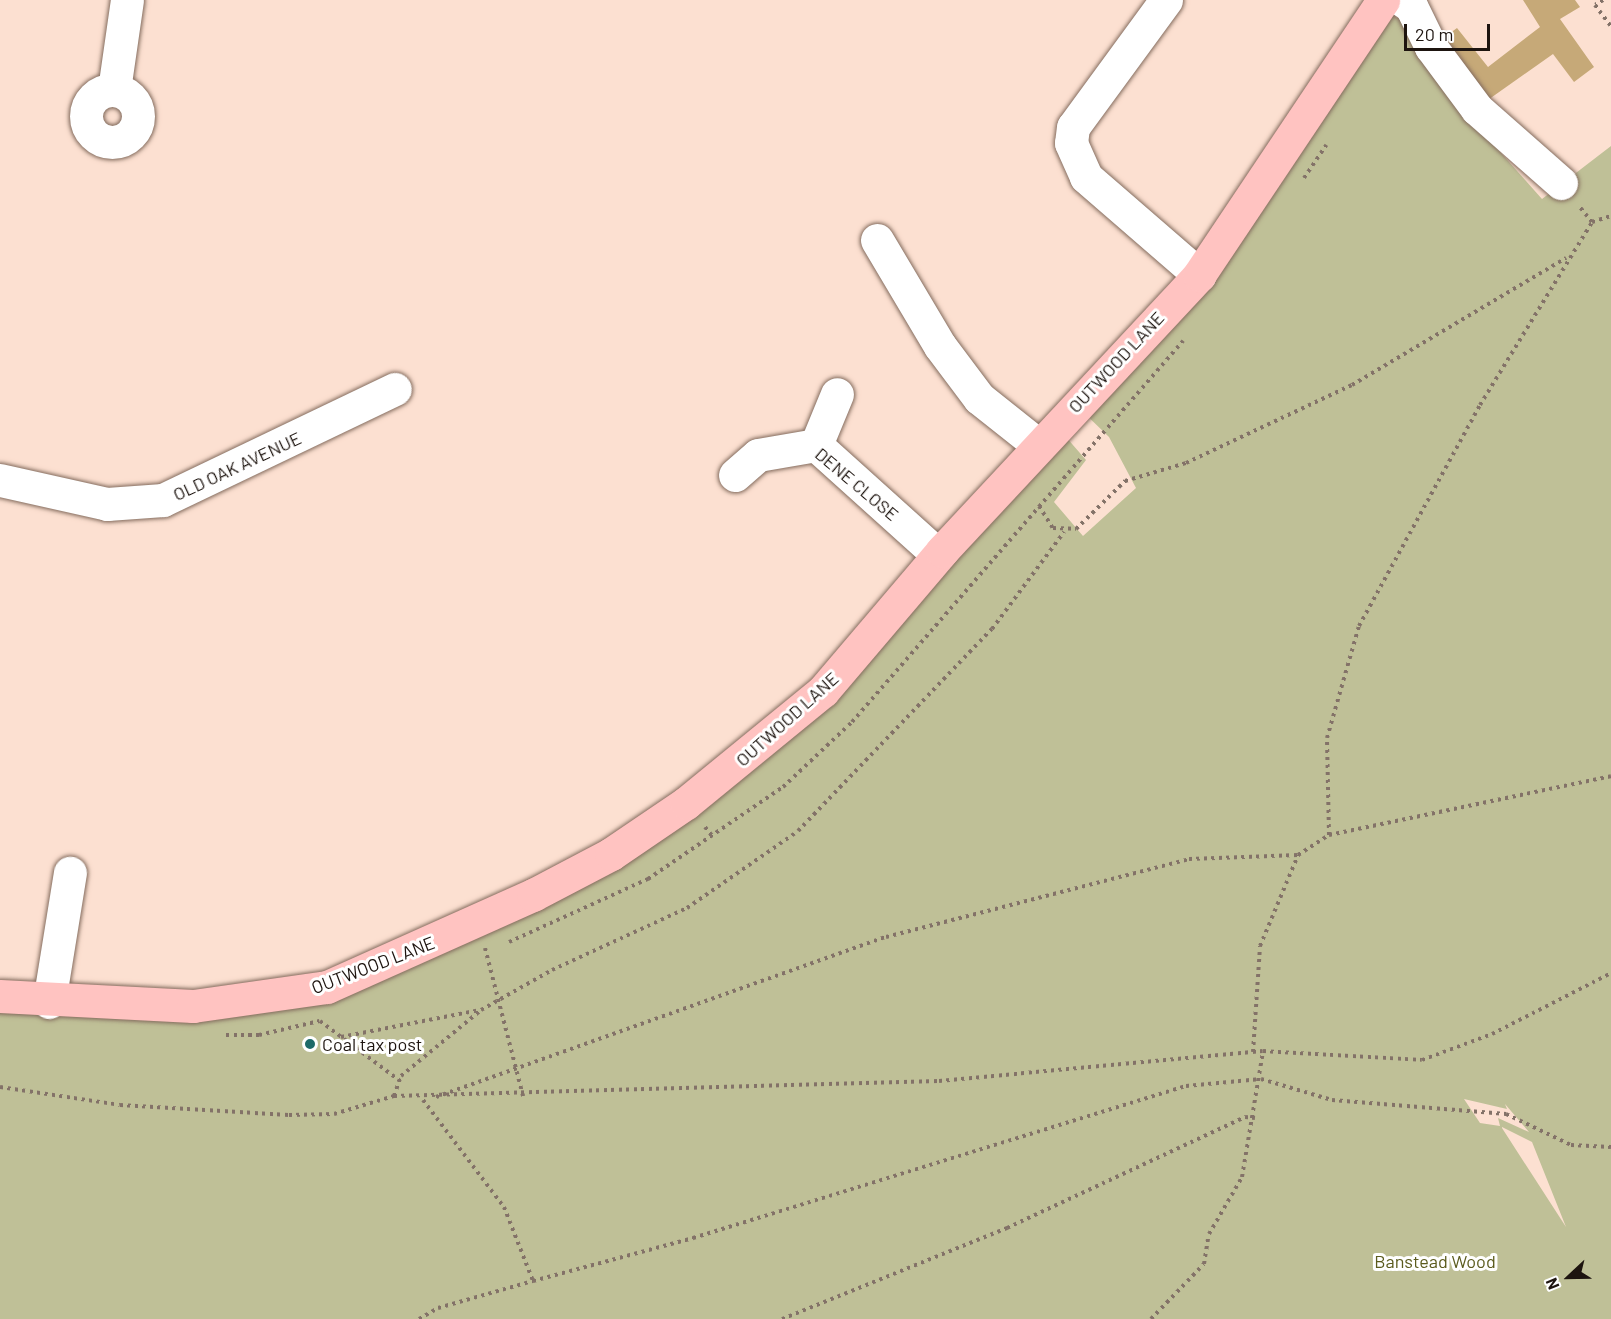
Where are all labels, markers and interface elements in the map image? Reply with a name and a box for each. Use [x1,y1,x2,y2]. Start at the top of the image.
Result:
scale bar [1407,12,1492,50]
text: 20 m [1415,23,1453,45]
street label: OUTWOOD LANE [1064,307,1168,417]
street label: OLD OAK AVENUE [170,427,304,505]
street label: DENE CLOSE [811,443,903,525]
street label: OUTWOOD LANE [731,667,843,771]
street label: OUTWOOD LANE [308,932,438,998]
place label: Coal tax post [322,1033,422,1055]
marker: Coal tax post [303,1037,317,1051]
north arrow [1539,1247,1599,1307]
park label: Banstead Wood [1374,1250,1496,1272]
text: N [1541,1275,1563,1292]

